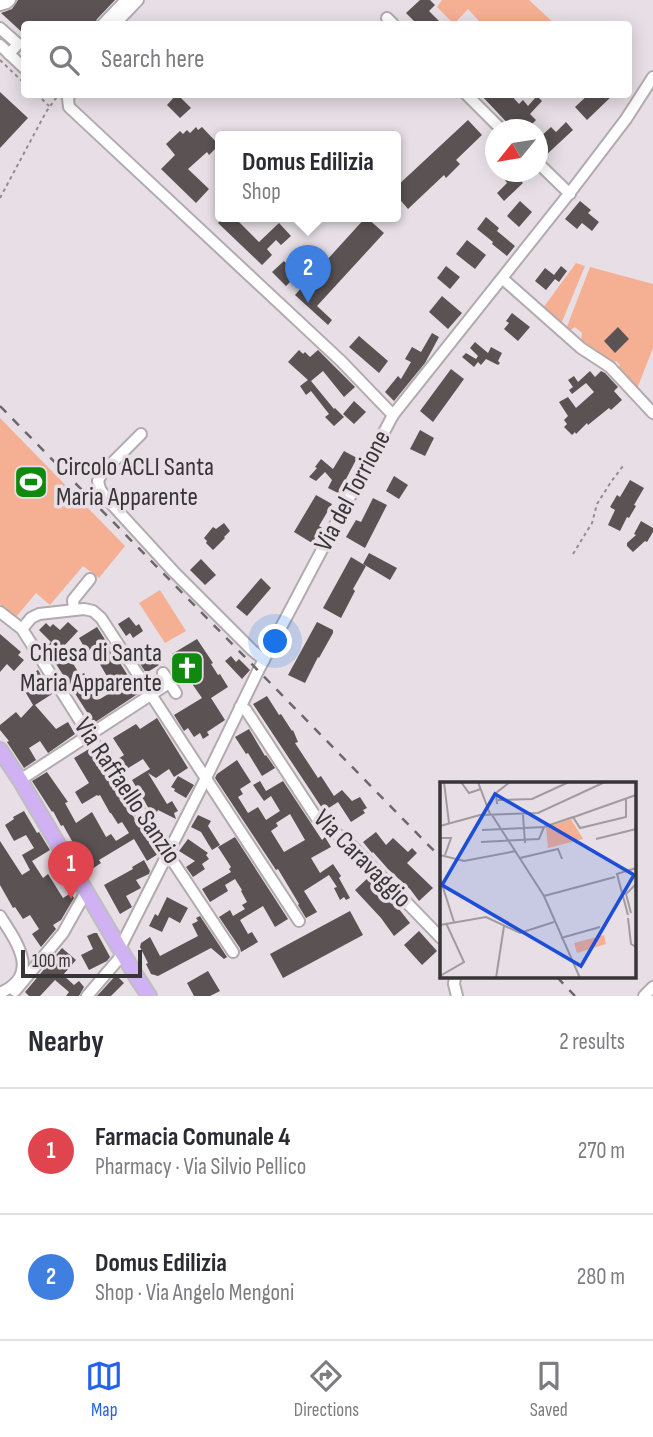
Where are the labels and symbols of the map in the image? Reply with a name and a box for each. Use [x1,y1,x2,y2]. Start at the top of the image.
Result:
north arrow [485,119,548,182]
pin: 2 [285,245,331,303]
street label: Via del Torrione [308,425,398,557]
place label: Circolo ACLI Santa Maria Apparente [56,452,214,513]
sports icon: Circolo ACLI Santa Maria Apparente [12,463,50,501]
your location [258,624,292,658]
place label: Chiesa di Santa Maria Apparente [20,638,162,699]
church icon: Chiesa di Santa Maria Apparente [168,649,206,687]
street label: Via Raffaello Sanzio [67,712,187,870]
inset map [440,782,636,978]
street label: Via Caravaggio [307,804,417,914]
pin: 1 [48,841,94,899]
scale bar [21,947,142,979]

